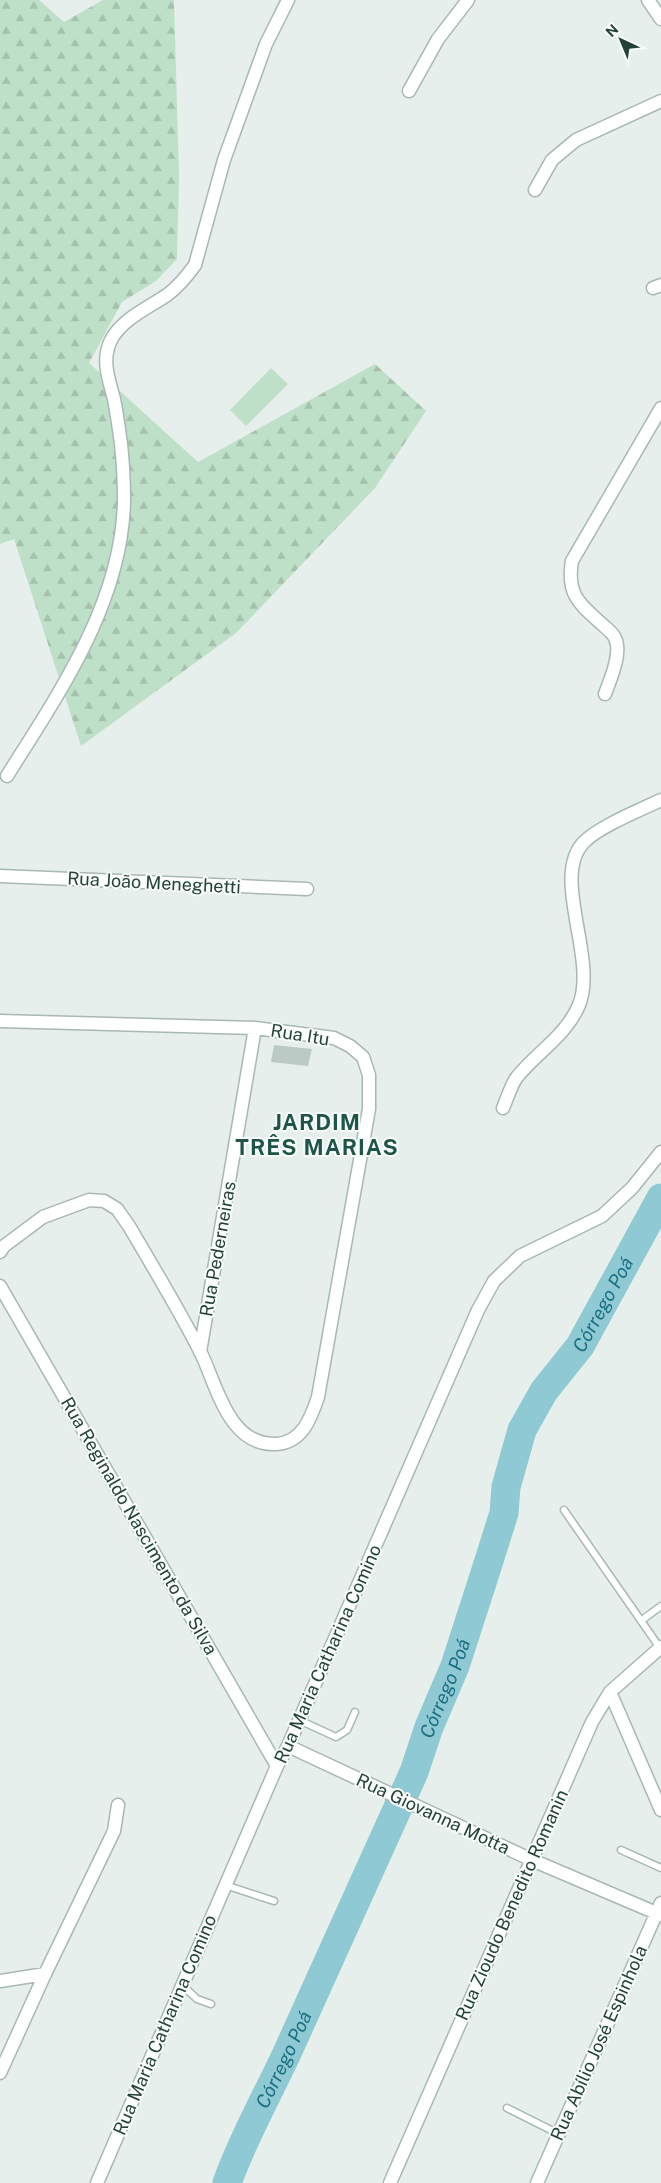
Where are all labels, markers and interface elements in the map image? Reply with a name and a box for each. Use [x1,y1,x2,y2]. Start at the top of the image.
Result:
north arrow [596,15,646,65]
text: N [602,21,621,40]
street label: Rua João Meneghetti [67,867,241,898]
street label: Rua Itu [269,1020,331,1050]
district label: JARDIM TRÊS MARIAS [235,1109,399,1160]
street label: Rua Pederneiras [195,1180,240,1318]
water label: Córrego Poá [568,1253,638,1356]
street label: Rua Reginaldo Nascimento da Silva [57,1393,222,1658]
street label: Rua Maria Catharina Comino [270,1541,385,1766]
water label: Córrego Poá [415,1636,474,1741]
street label: Rua Giovanna Motta [353,1769,513,1858]
street label: Rua Zioudo Benedito Romanin [451,1786,572,2023]
street label: Rua Maria Catharina Comino [109,1912,221,2138]
street label: Rua Abílio José Espinhola [546,1942,651,2144]
water label: Córrego Poá [251,2007,316,2112]

